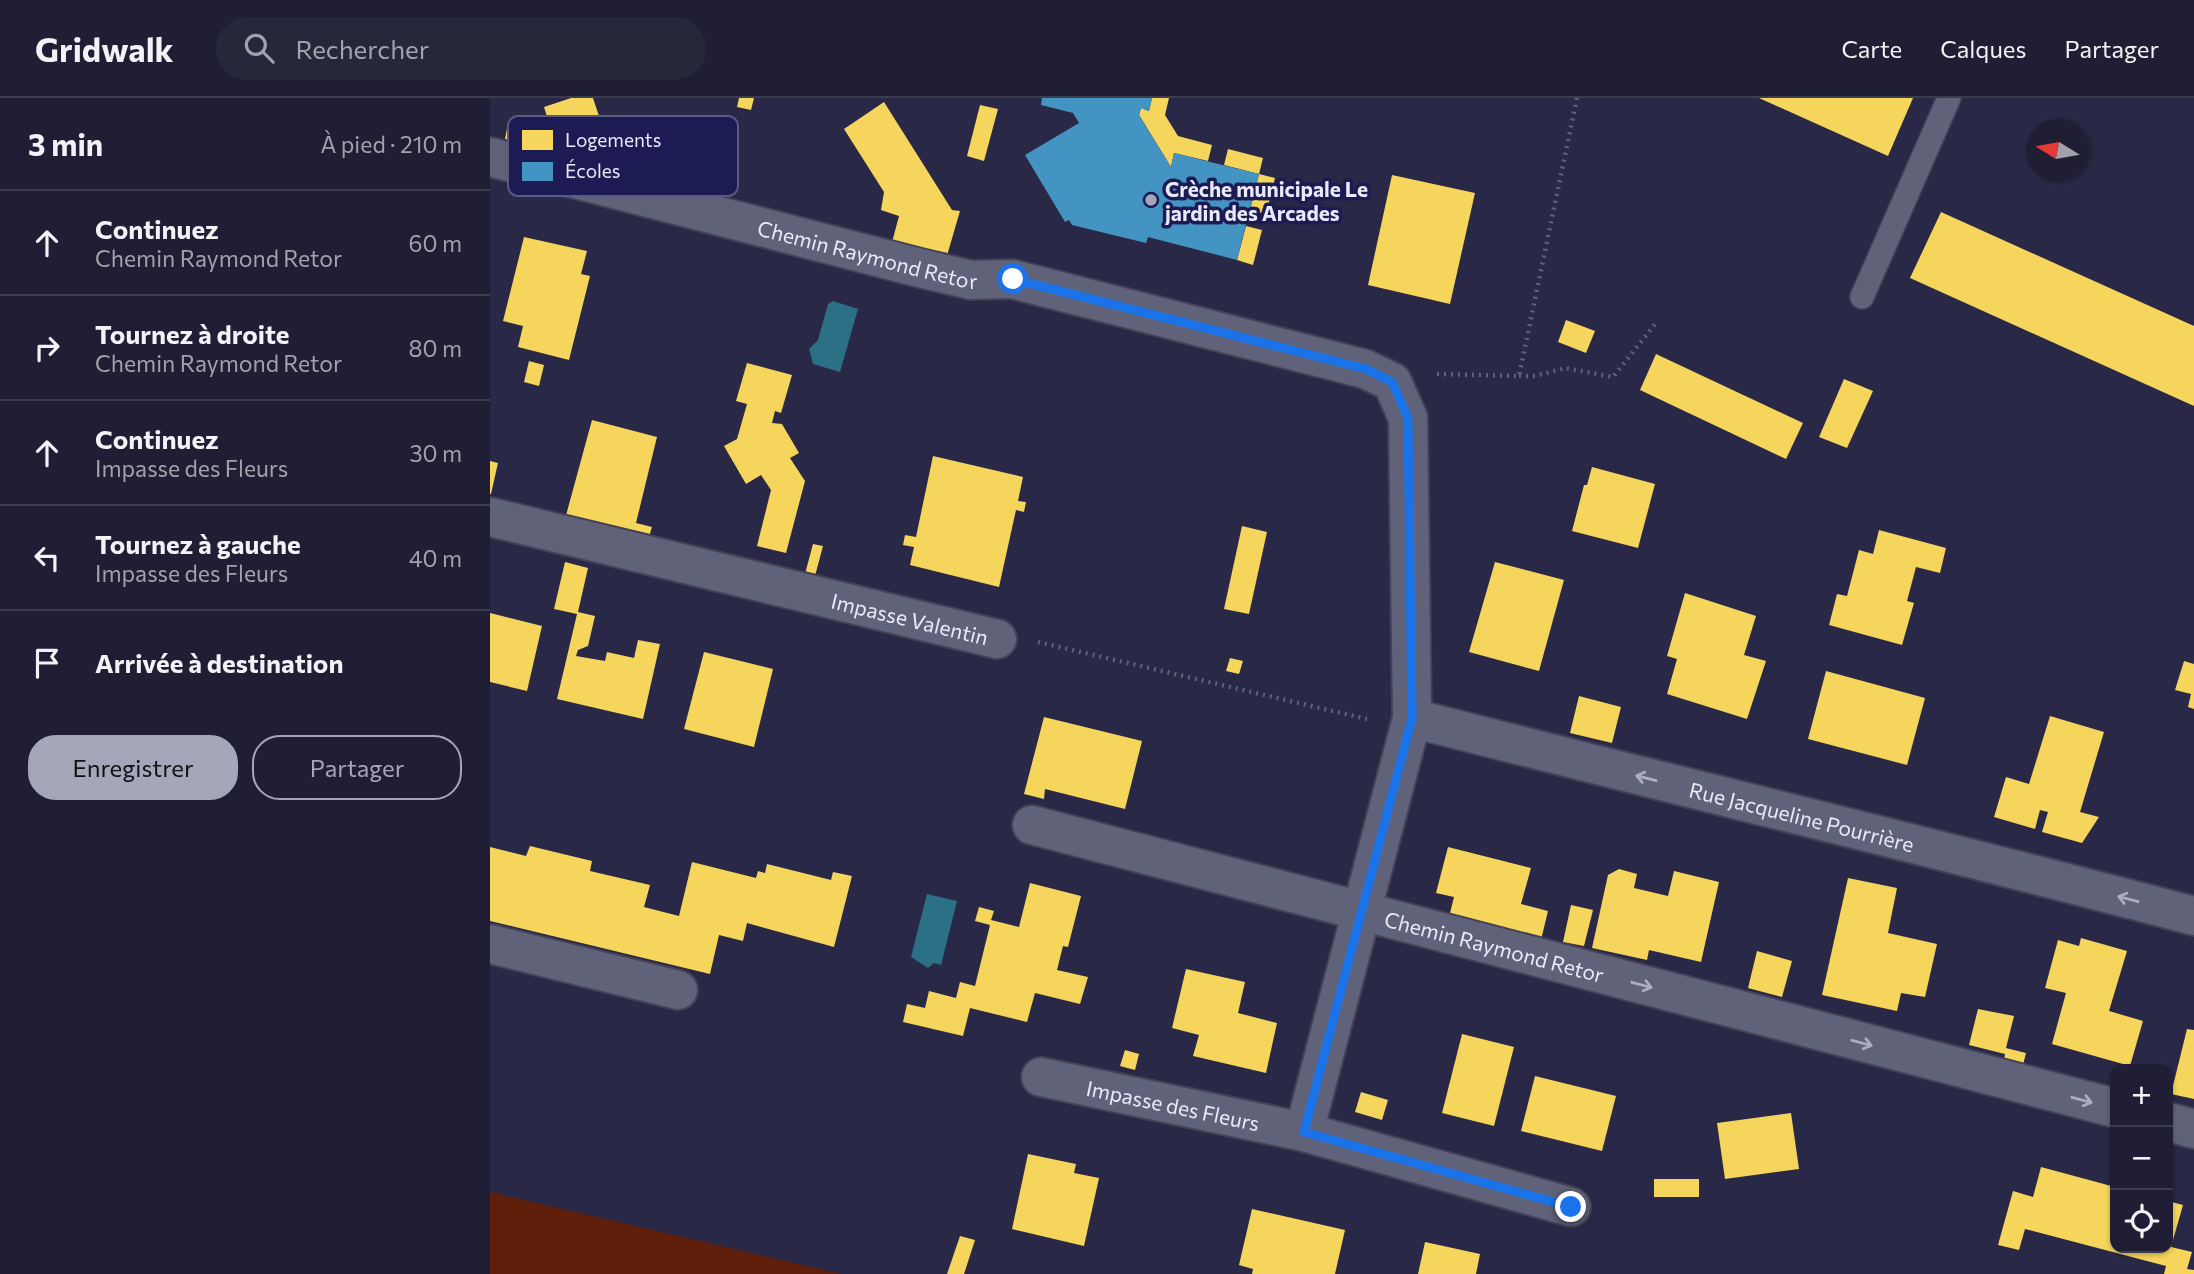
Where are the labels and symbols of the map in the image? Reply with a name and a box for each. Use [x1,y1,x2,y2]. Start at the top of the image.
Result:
legend [508,116,738,196]
north arrow [2026,119,2089,182]
text: Logements [565,128,661,151]
text: Écoles [565,159,621,182]
place label: Crèche municipale Le jardin des Arcades [1164,176,1368,225]
marker: Crèche municipale Le jardin des Arcades [1143,192,1159,208]
street label: Chemin Raymond Retor [755,214,978,293]
route start [997,263,1028,294]
street label: Impasse Valentin [829,587,991,649]
one-way arrow [1635,771,1657,784]
street label: Rue Jacqueline Pourrière [1687,776,1917,856]
one-way arrow [2117,892,2140,905]
street label: Chemin Raymond Retor [1382,905,1607,986]
one-way arrow [1630,979,1653,992]
one-way arrow [1850,1037,1873,1050]
street label: Impasse des Fleurs [1084,1074,1262,1135]
one-way arrow [2071,1094,2093,1107]
route end [1555,1191,1586,1222]

